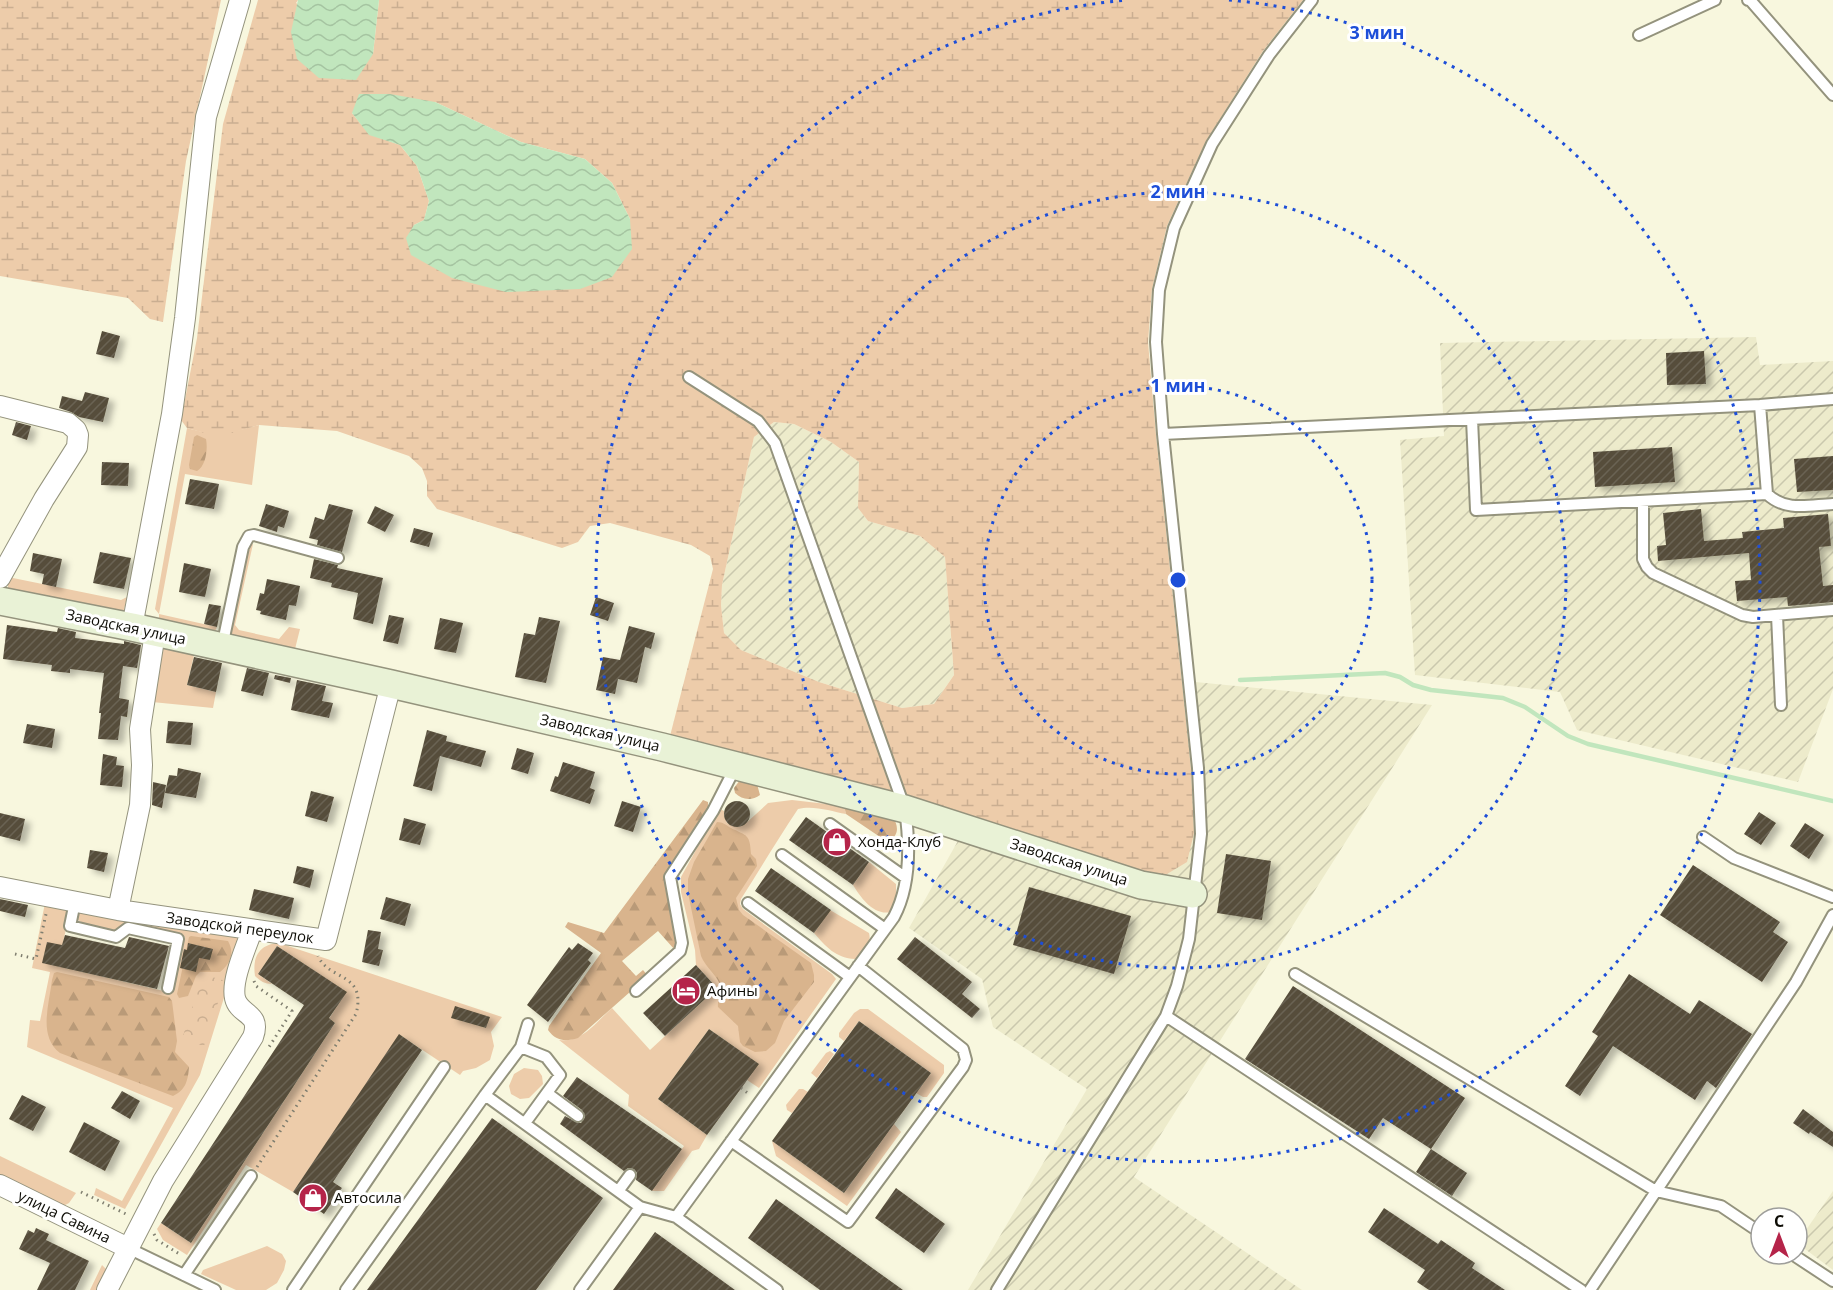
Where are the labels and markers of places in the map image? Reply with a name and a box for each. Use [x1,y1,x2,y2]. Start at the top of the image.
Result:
centre of rings [1168,570,1188,590]
shop icon: Хонда-Клуб [821,826,853,858]
place label: Хонда-Клуб [858,831,941,851]
hotel icon: Афины [670,975,702,1007]
place label: Афины [707,980,758,1000]
shop icon: Автосила [297,1182,329,1214]
place label: Автосила [334,1187,402,1207]

